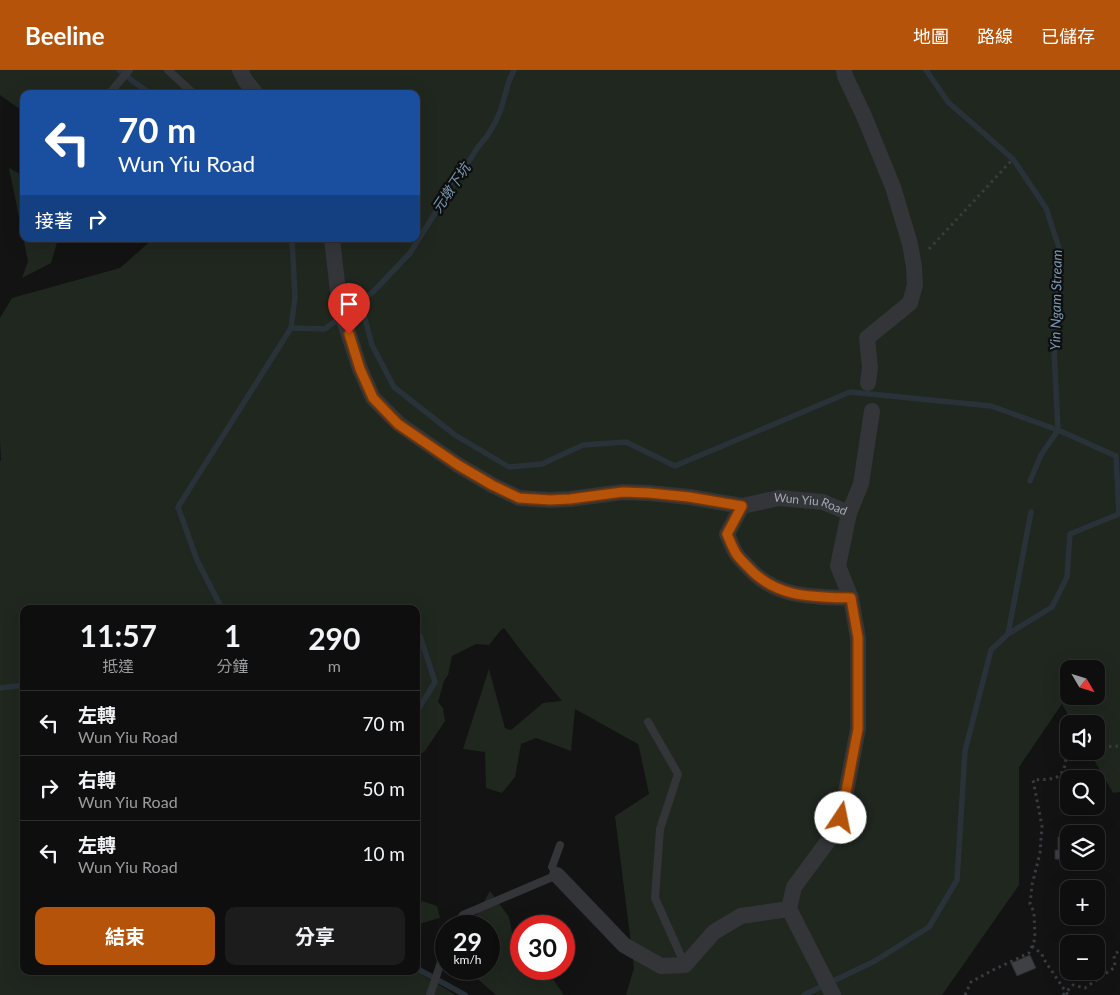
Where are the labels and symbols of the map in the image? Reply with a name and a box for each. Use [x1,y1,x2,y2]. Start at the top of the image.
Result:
water label: 元墩下坑 [428,158,474,216]
water label: Yin Ngam Stream [1046,249,1065,351]
pin [328,283,370,334]
street label: Wun Yiu Road [773,490,850,518]
north arrow [1060,660,1105,705]
position arrow [814,791,866,843]
speed limit sign: 30 [510,915,575,980]

